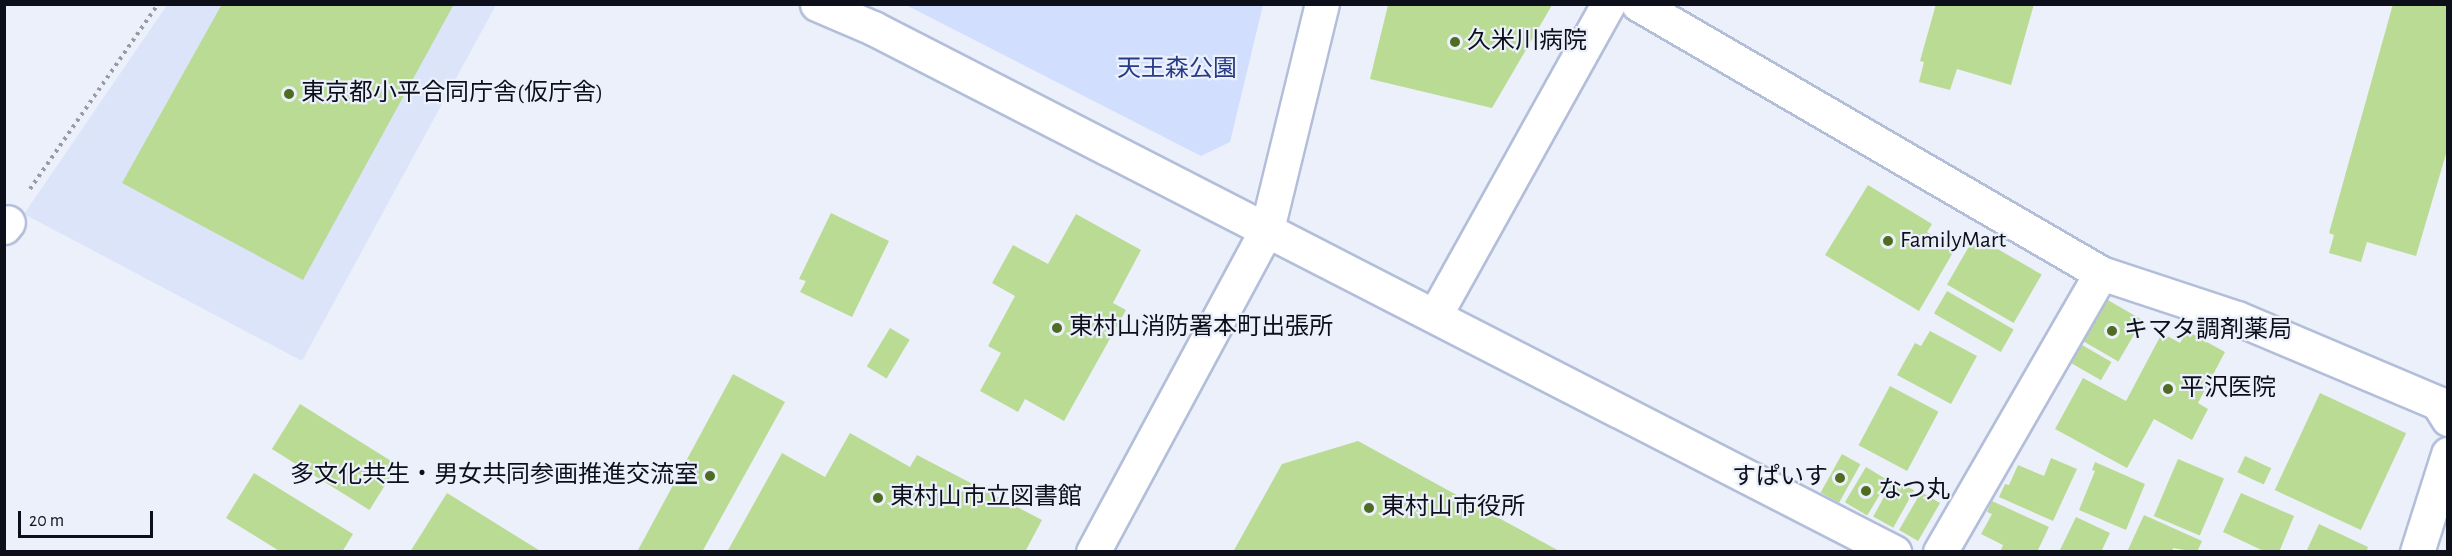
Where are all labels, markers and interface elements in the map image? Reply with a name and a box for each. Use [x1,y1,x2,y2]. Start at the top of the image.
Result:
place label: 久米川病院 [1467,28,1587,56]
marker: 久米川病院 [1448,35,1462,49]
park label: 天王森公園 [1117,56,1237,84]
place label: 東京都小平合同庁舎(仮庁舎) [301,80,603,108]
marker: 東京都小平合同庁舎(仮庁舎) [282,87,296,101]
place label: FamilyMart [1900,227,2006,255]
marker: FamilyMart [1881,234,1895,248]
place label: 東村山消防署本町出張所 [1069,314,1333,342]
place label: キマタ調剤薬局 [2124,317,2292,345]
marker: 東村山消防署本町出張所 [1050,321,1064,335]
marker: キマタ調剤薬局 [2105,324,2119,338]
place label: 平沢医院 [2180,375,2276,403]
marker: 平沢医院 [2161,382,2175,396]
place label: 多文化共生・男女共同参画推進交流室 [290,462,698,490]
place label: すぱいす [1732,464,1828,492]
marker: 多文化共生・男女共同参画推進交流室 [703,469,717,483]
marker: すぱいす [1833,471,1847,485]
place label: なつ丸 [1878,477,1950,505]
place label: 東村山市立図書館 [890,484,1082,512]
marker: なつ丸 [1859,484,1873,498]
marker: 東村山市立図書館 [871,491,885,505]
place label: 東村山市役所 [1381,494,1525,522]
scale bar [21,499,156,537]
marker: 東村山市役所 [1362,501,1376,515]
text: 20 m [29,512,64,530]

